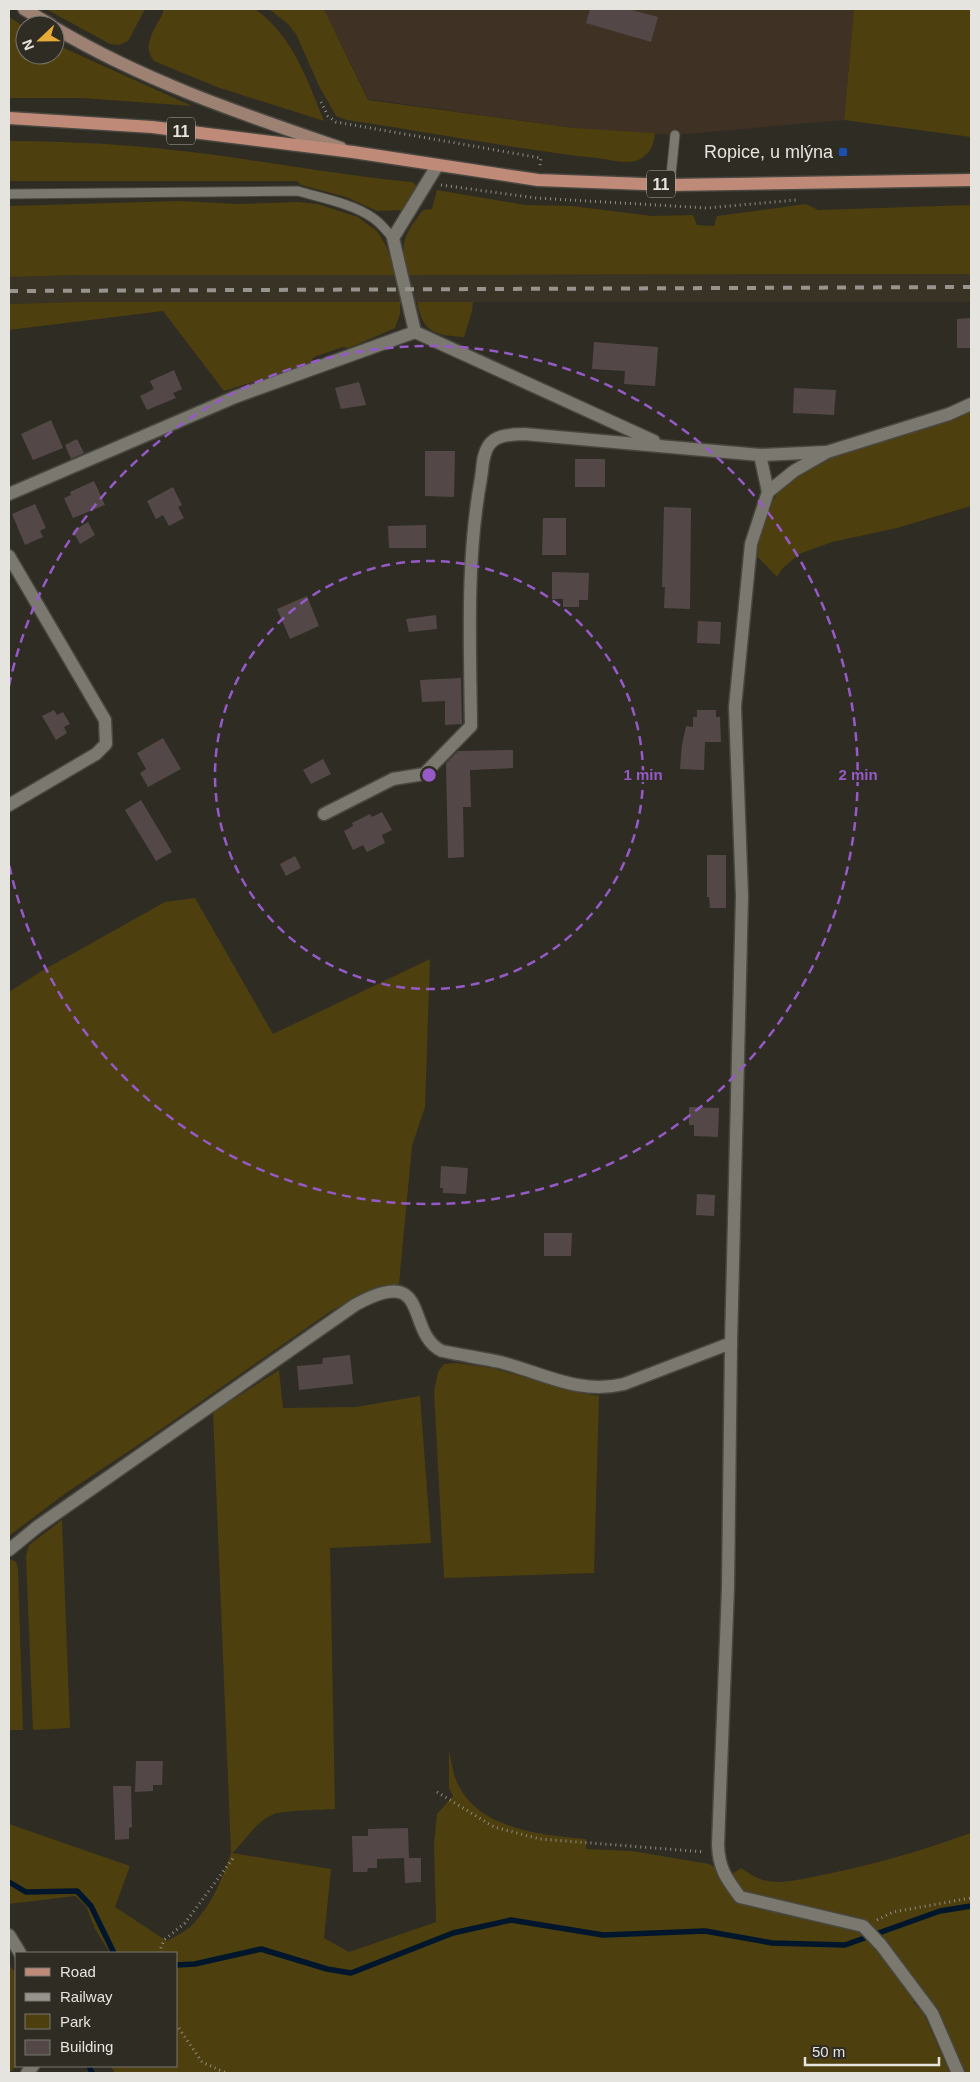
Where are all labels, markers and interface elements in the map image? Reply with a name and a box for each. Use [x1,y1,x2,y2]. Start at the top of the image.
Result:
north arrow [15,15,65,65]
text: N [19,37,37,53]
road number: 11 [167,118,195,144]
place label: Ropice, u mlýna [704,142,834,162]
marker: Ropice, u mlýna [837,146,849,158]
road number: 11 [647,170,675,198]
centre of rings [420,766,438,784]
text: 1 min [623,766,663,783]
text: 2 min [838,766,878,783]
legend [15,1952,178,2067]
text: Road [60,1963,96,1980]
text: Railway [60,1988,113,2005]
text: Park [60,2013,91,2030]
scale bar [805,2034,939,2066]
text: Building [60,2038,113,2055]
text: 50 m [812,2043,845,2060]

